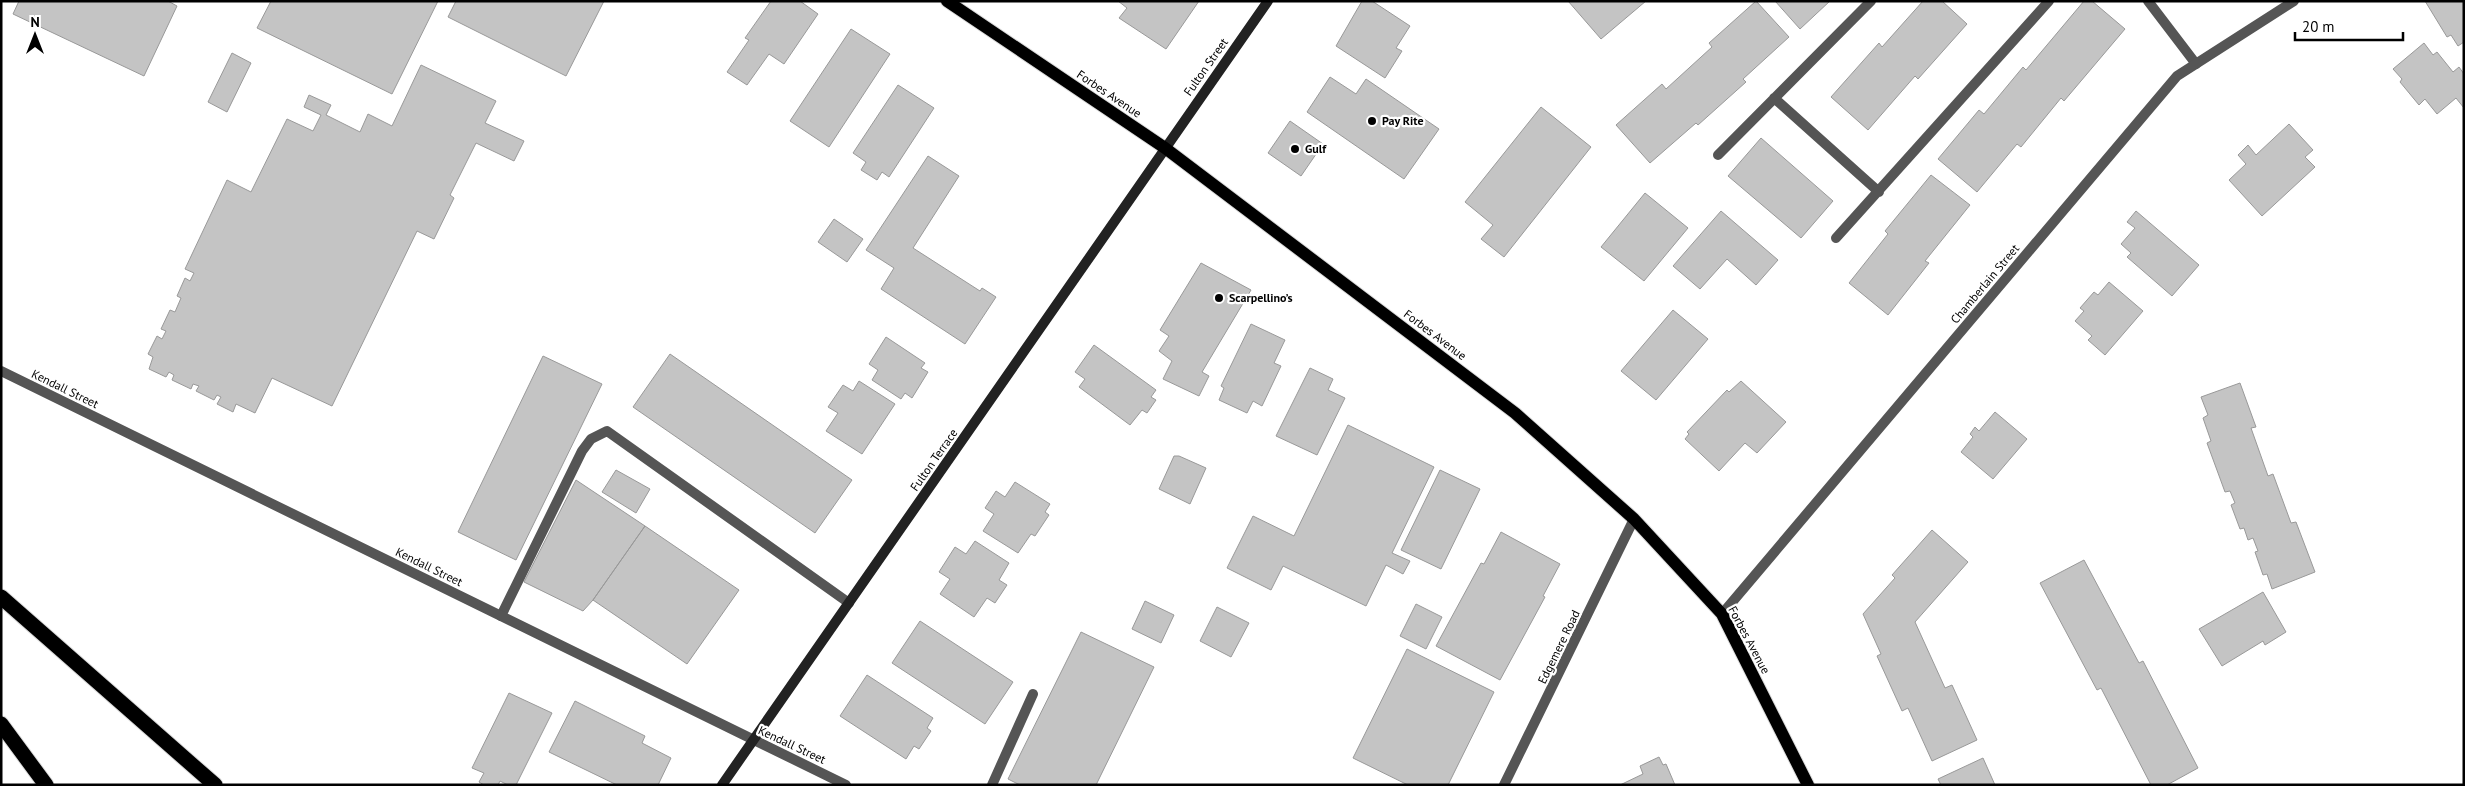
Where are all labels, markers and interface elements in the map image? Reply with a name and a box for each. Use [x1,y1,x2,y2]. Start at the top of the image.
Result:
north arrow [10,10,60,60]
scale bar [2295,10,2402,42]
text: N [30,13,40,31]
text: 20 m [2302,17,2335,36]
street label: Fulton Street [1180,35,1231,98]
street label: Forbes Avenue [1074,66,1144,121]
place label: Pay Rite [1382,113,1423,128]
marker: Pay Rite [1366,115,1378,127]
place label: Gulf [1305,141,1327,156]
marker: Gulf [1289,143,1301,155]
street label: Chamberlain Street [1947,241,2022,326]
place label: Scarpellino’s [1229,290,1293,305]
marker: Scarpellino’s [1213,292,1225,304]
street label: Forbes Avenue [1401,306,1470,363]
street label: Kendall Street [29,366,101,411]
street label: Fulton Terrace [907,426,961,494]
street label: Kendall Street [393,544,465,589]
street label: Forbes Avenue [1725,603,1774,676]
street label: Edgemere Road [1534,608,1583,686]
street label: Kendall Street [756,722,828,767]

